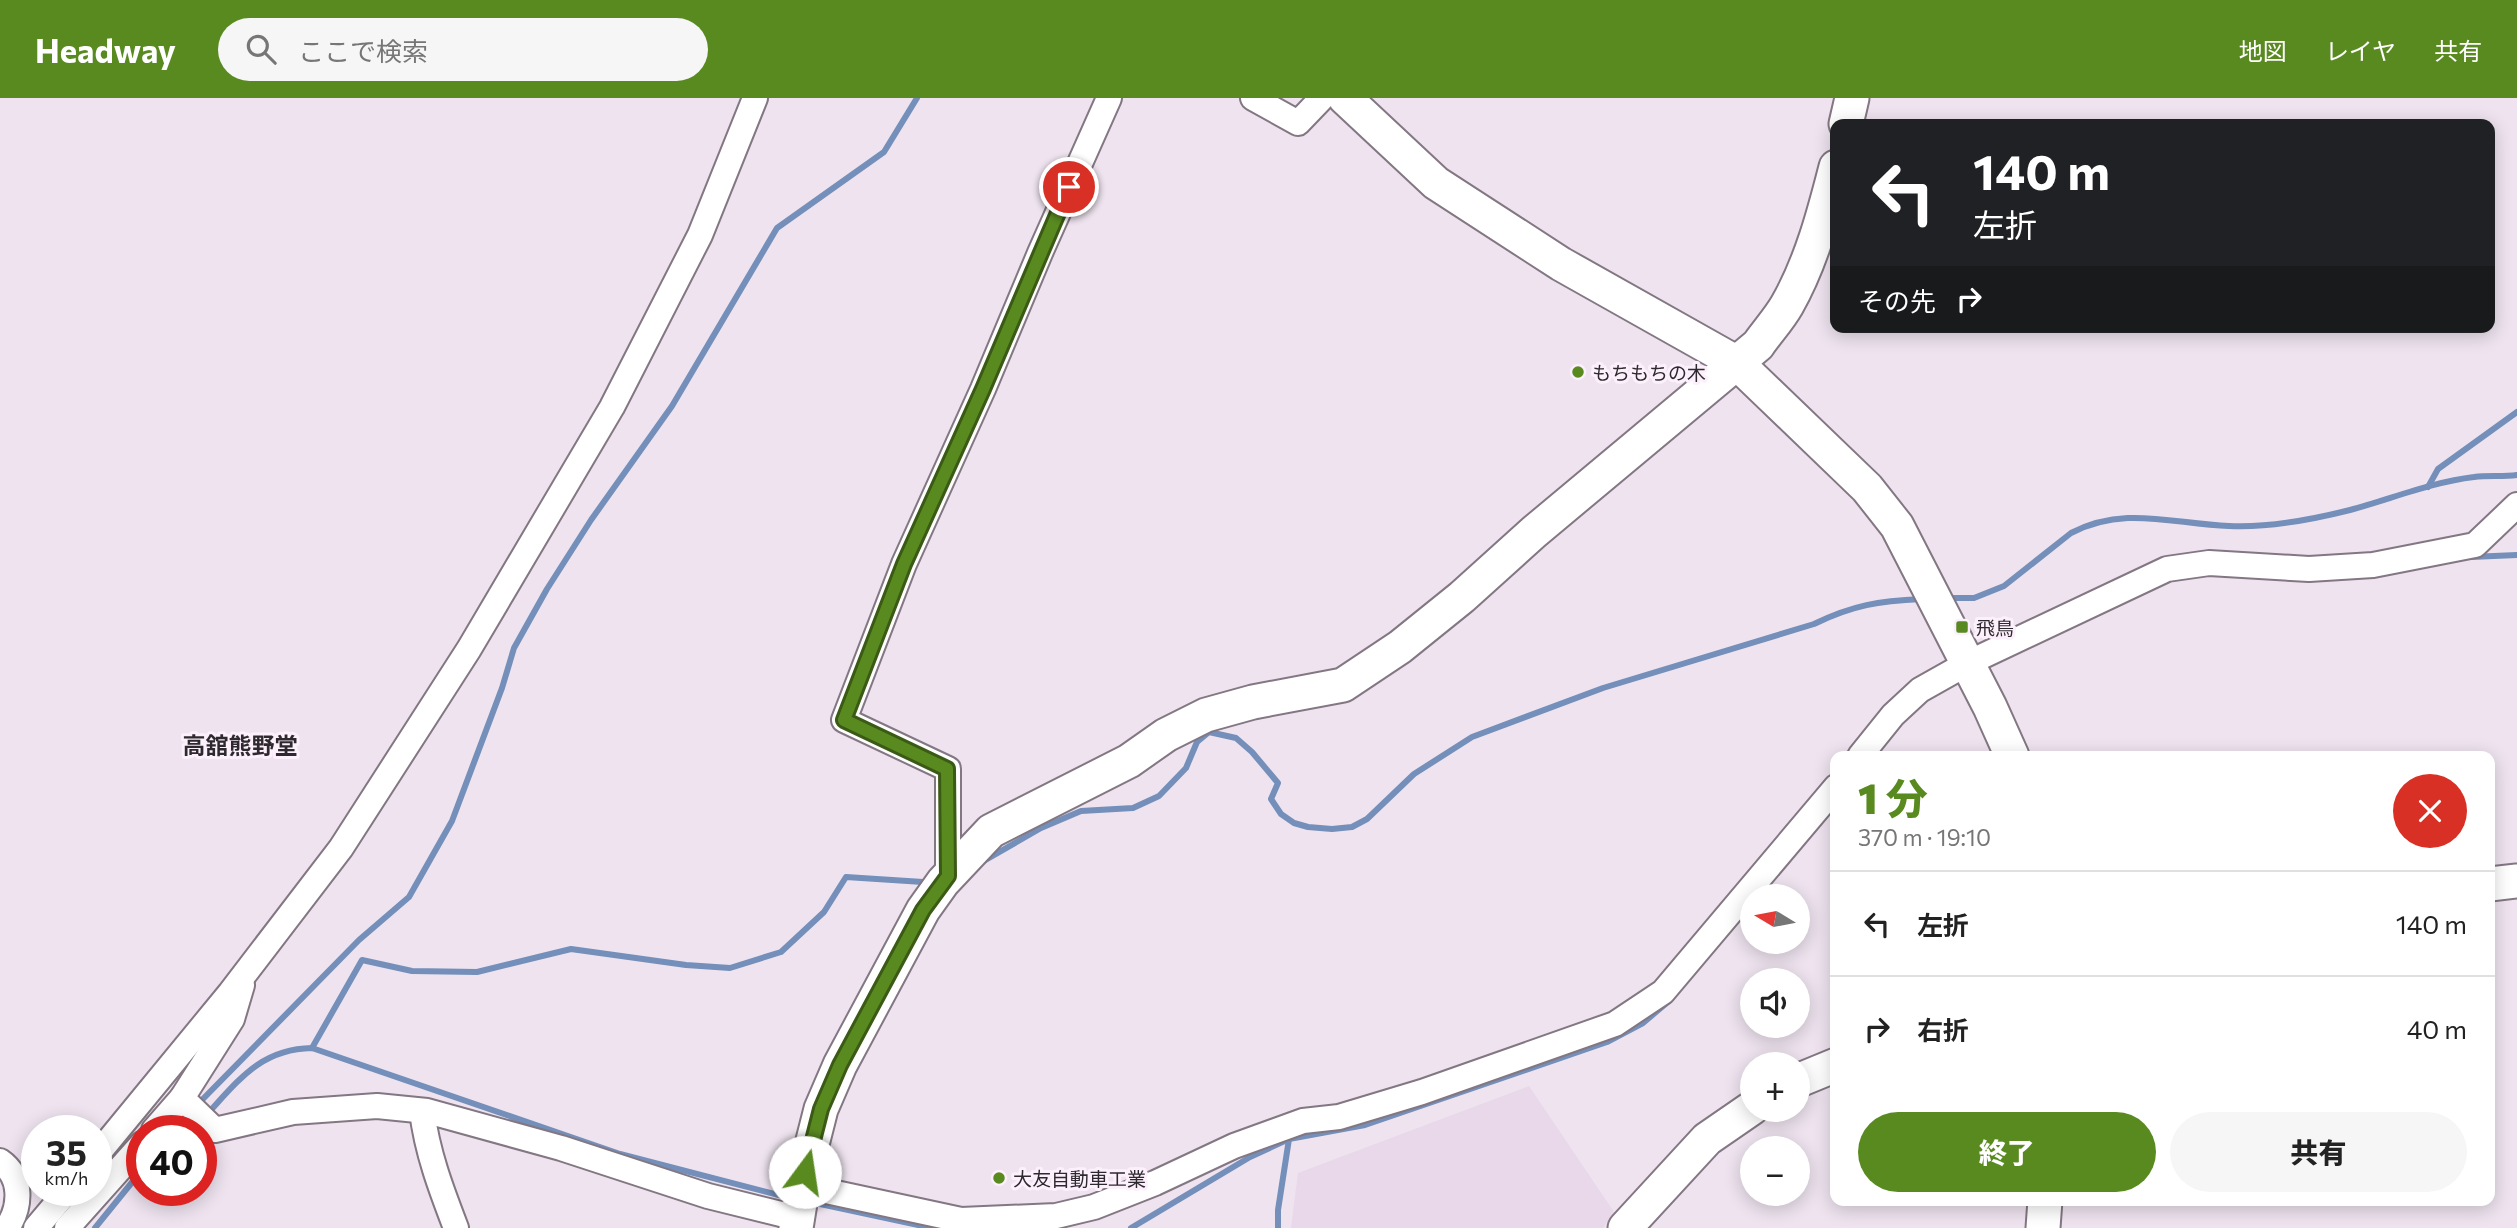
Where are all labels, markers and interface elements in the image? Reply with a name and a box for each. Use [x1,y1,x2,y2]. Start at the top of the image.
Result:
search box [218,18,708,81]
text: Headway [35,29,176,70]
icon: search [242,30,280,68]
text: ここで検索 [298,35,428,66]
text: 地図 [2239,36,2287,65]
text: レイヤ [2325,36,2396,65]
text: 共有 [2434,36,2482,65]
text: 140 m [1973,140,2110,200]
icon: left [1858,147,1949,238]
pin [1039,157,1099,217]
icon: arrive [1050,168,1088,206]
text: 左折 [1973,204,2037,244]
icon: right [1950,280,1988,318]
text: その先 [1858,285,1936,316]
place label: もちもちの木 [1592,361,1706,384]
marker: もちもちの木 [1570,364,1586,380]
place label: 飛鳥 [1976,616,2014,639]
marker: 飛鳥 [1954,619,1970,635]
district label: 高舘熊野堂 [183,731,298,759]
text: 1 分 [1858,771,1928,823]
button: close [2393,774,2467,848]
text: 370 m · 19:10 [1858,823,1991,851]
north arrow [1740,884,1810,954]
map controls [1740,884,1810,1206]
icon: left [1858,905,1896,943]
text: 140 m [2396,908,2467,939]
text: 左折 [1917,909,1969,940]
button: sound [1740,968,1810,1038]
icon: right [1858,1010,1896,1048]
text: 40 m [2407,1013,2467,1044]
text: 右折 [1917,1014,1969,1045]
button: + [1740,1052,1810,1122]
button: 終了 [1858,1112,2156,1192]
button: 共有 [2170,1112,2467,1192]
speed limit sign: 40 [126,1115,217,1206]
text: 35 [46,1130,87,1173]
position arrow [768,1135,842,1209]
button: − [1740,1136,1810,1206]
text: km/h [45,1167,88,1189]
place label: 大友自動車工業 [1013,1167,1146,1190]
marker: 大友自動車工業 [991,1170,1007,1186]

